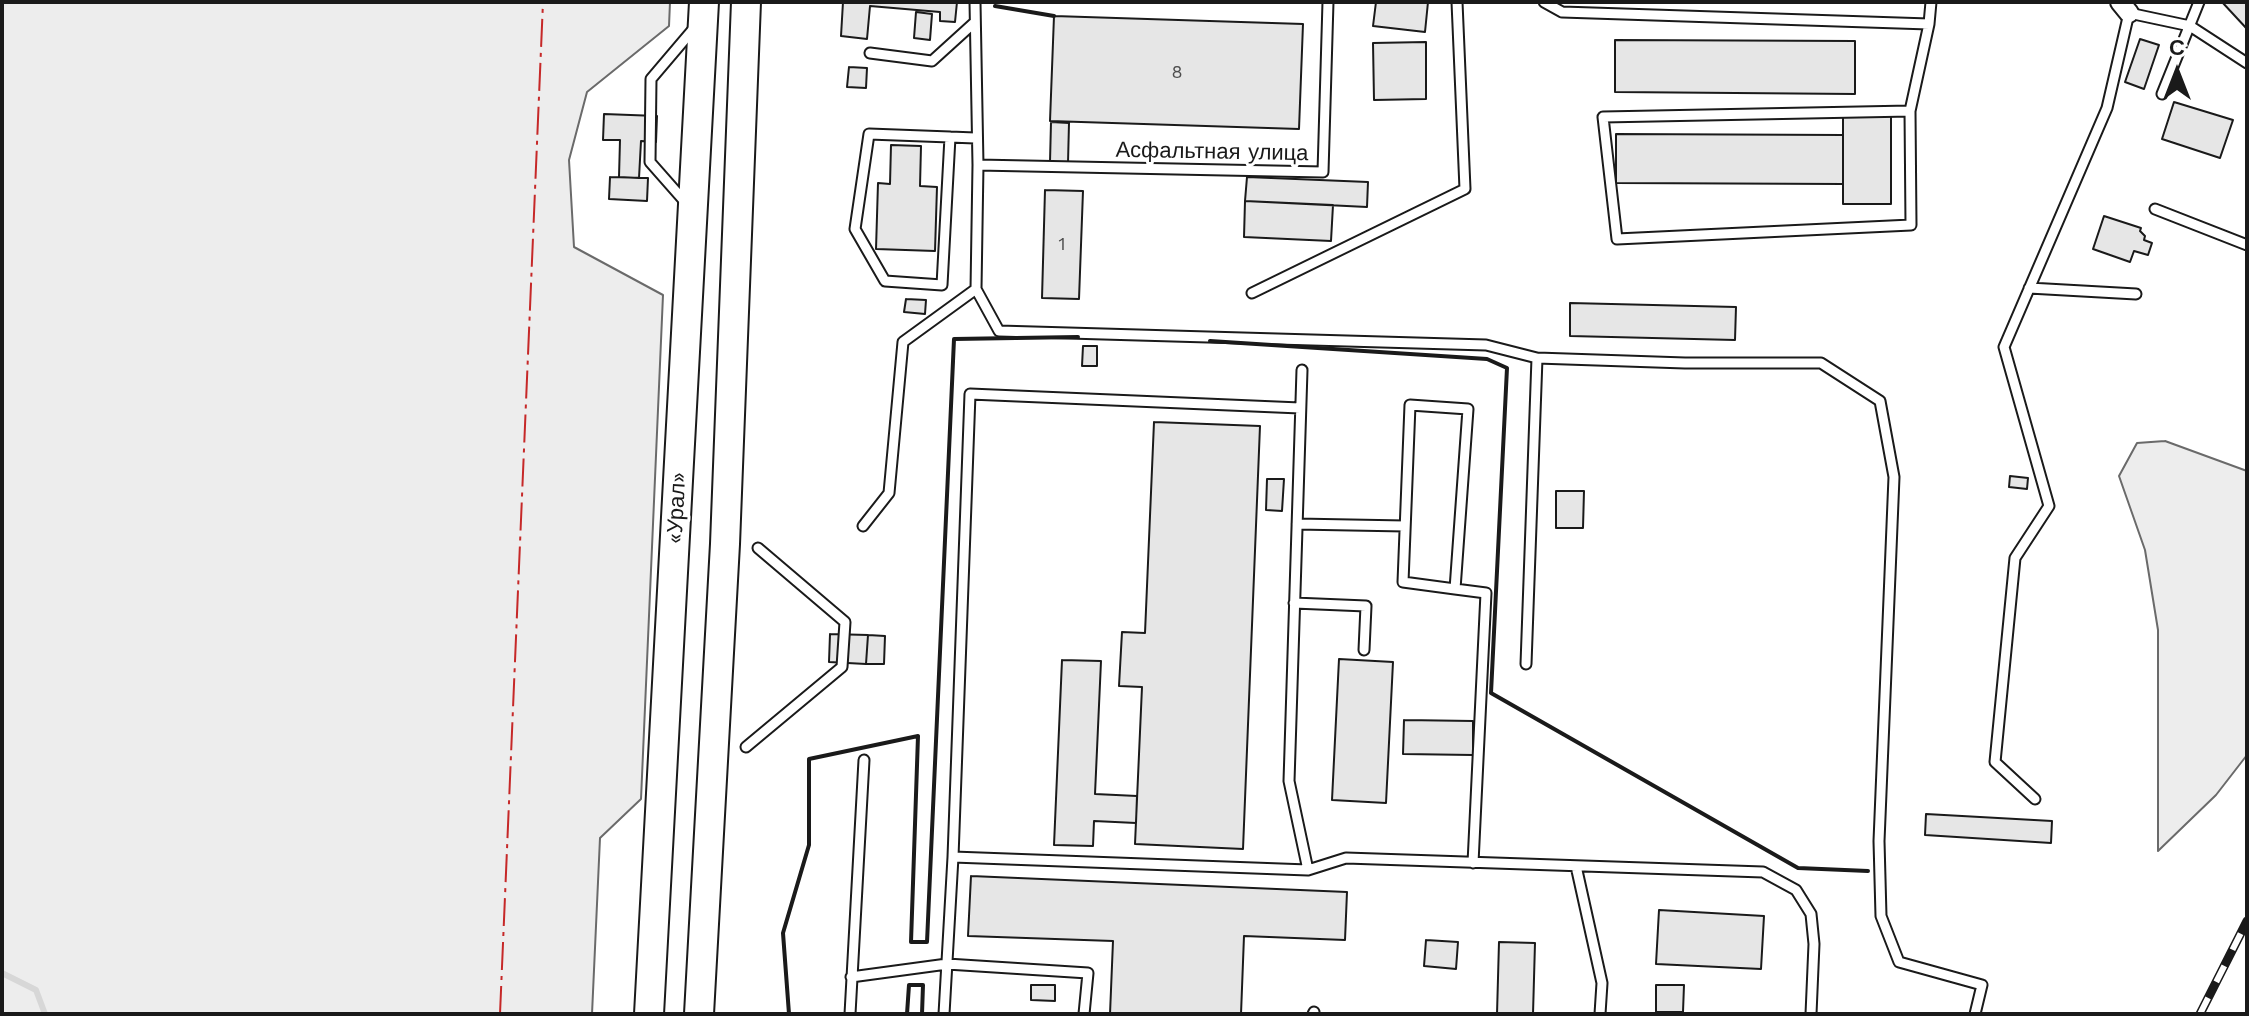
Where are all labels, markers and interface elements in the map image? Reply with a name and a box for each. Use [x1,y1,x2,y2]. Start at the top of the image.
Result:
north arrow [2137,32,2217,112]
text: С [2169,35,2185,60]
house number: 8 [1171,62,1183,84]
street label: Асфальтная улица [1115,137,1309,167]
house number: 1 [1058,234,1066,256]
street label: «Урал» [662,471,692,545]

